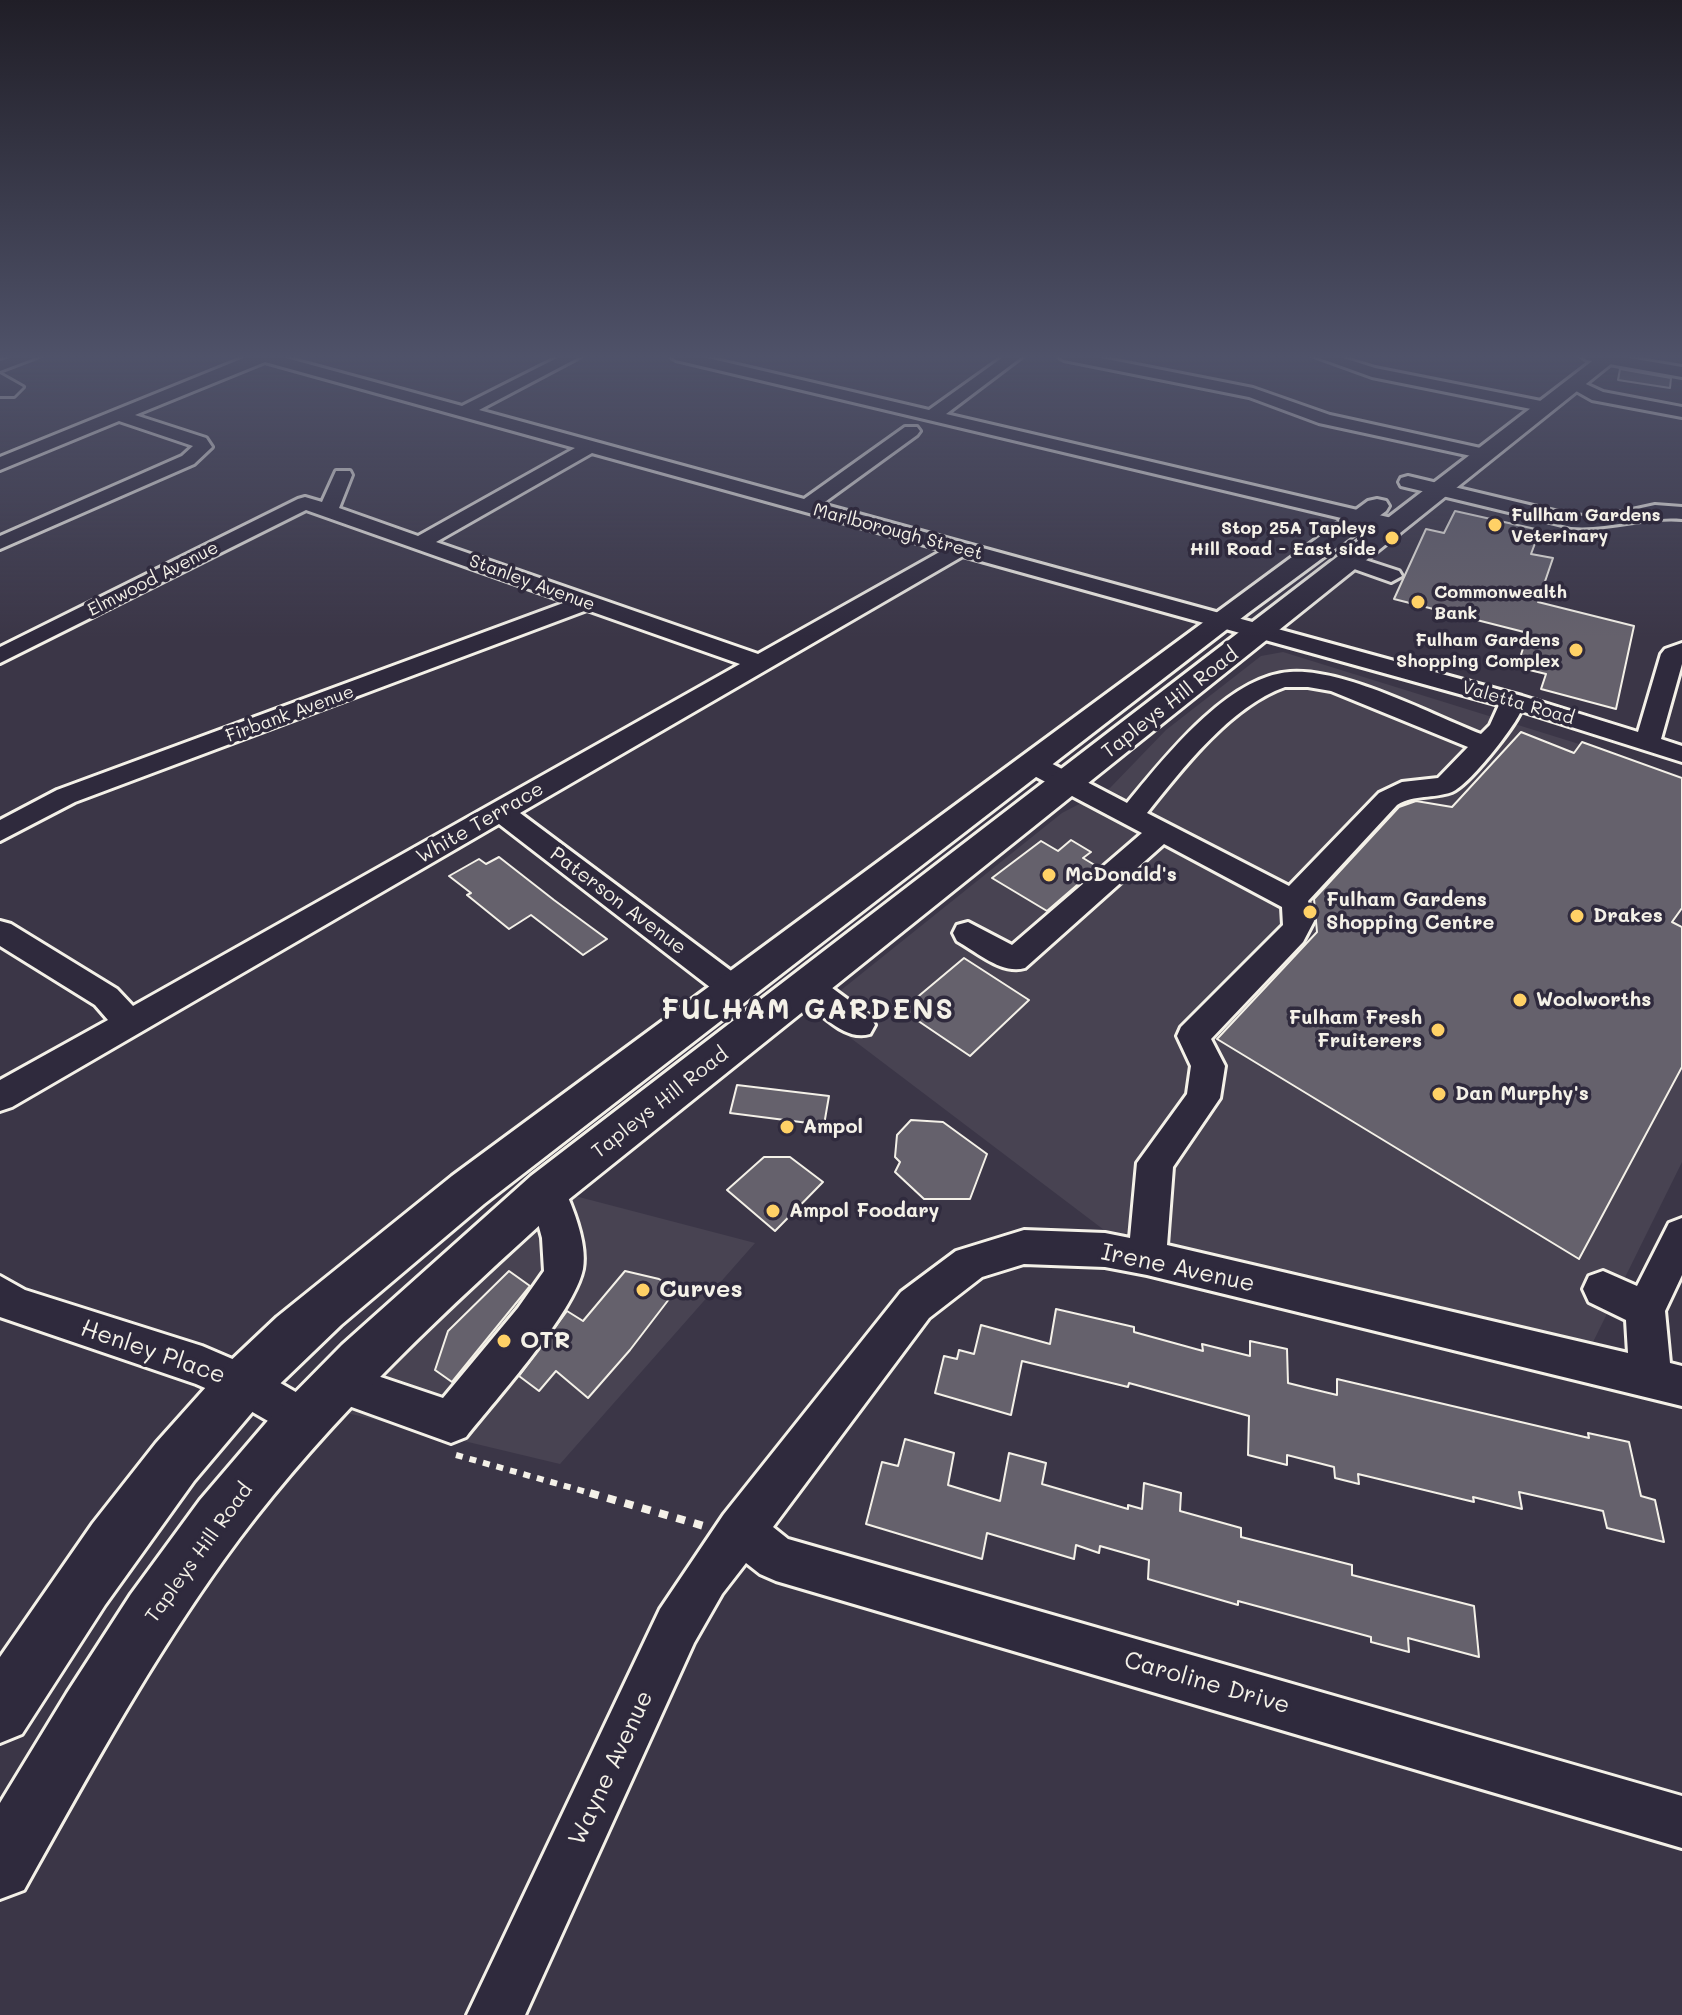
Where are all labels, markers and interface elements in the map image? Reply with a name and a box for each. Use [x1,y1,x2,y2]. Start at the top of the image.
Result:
street label: Marlborough Street [811,499,985,565]
place label: Fullham Gardens Veterinary [1511,504,1661,546]
marker: Fullham Gardens Veterinary [1486,516,1504,534]
place label: Stop 25A Tapleys Hill Road - East side [1189,517,1376,560]
marker: Stop 25A Tapleys Hill Road - East side [1383,529,1401,547]
street label: Elmwood Avenue [84,537,222,621]
street label: Stanley Avenue [466,550,598,616]
place label: Commonwealth Bank [1434,581,1567,624]
marker: Commonwealth Bank [1409,593,1427,611]
place label: Fulham Gardens Shopping Complex [1396,629,1560,672]
marker: Fulham Gardens Shopping Complex [1567,641,1585,659]
street label: Tapleys Hill Road [1097,642,1243,764]
street label: Valetta Road [1459,677,1577,729]
street label: Firbank Avenue [223,681,357,747]
street label: White Terrace [412,777,548,869]
street label: Paterson Avenue [545,842,691,960]
place label: McDonald's [1065,863,1177,887]
marker: McDonald's [1040,866,1058,884]
place label: Fulham Gardens Shopping Centre [1326,888,1494,935]
marker: Fulham Gardens Shopping Centre [1301,903,1319,921]
place label: Drakes [1593,904,1663,928]
marker: Drakes [1568,907,1586,925]
place label: Woolworths [1536,988,1651,1012]
marker: Woolworths [1511,991,1529,1009]
district label: FULHAM GARDENS [661,993,955,1027]
place label: Fulham Fresh Fruiterers [1288,1006,1422,1053]
marker: Fulham Fresh Fruiterers [1429,1021,1447,1039]
street label: Tapleys Hill Road [587,1042,733,1164]
place label: Dan Murphy's [1455,1082,1589,1106]
marker: Dan Murphy's [1430,1085,1448,1103]
place label: Ampol [803,1115,863,1139]
marker: Ampol [778,1118,796,1136]
place label: Ampol Foodary [789,1199,939,1223]
marker: Ampol Foodary [764,1202,782,1220]
street label: Irene Avenue [1099,1238,1257,1298]
place label: Curves [659,1276,742,1304]
marker: Curves [634,1281,652,1299]
street label: Henley Place [77,1314,229,1390]
place label: OTR [520,1327,570,1355]
marker: OTR [495,1332,513,1350]
street label: Tapleys Hill Road [140,1479,258,1627]
street label: Caroline Drive [1121,1646,1293,1720]
street label: Wayne Avenue [563,1686,659,1850]

